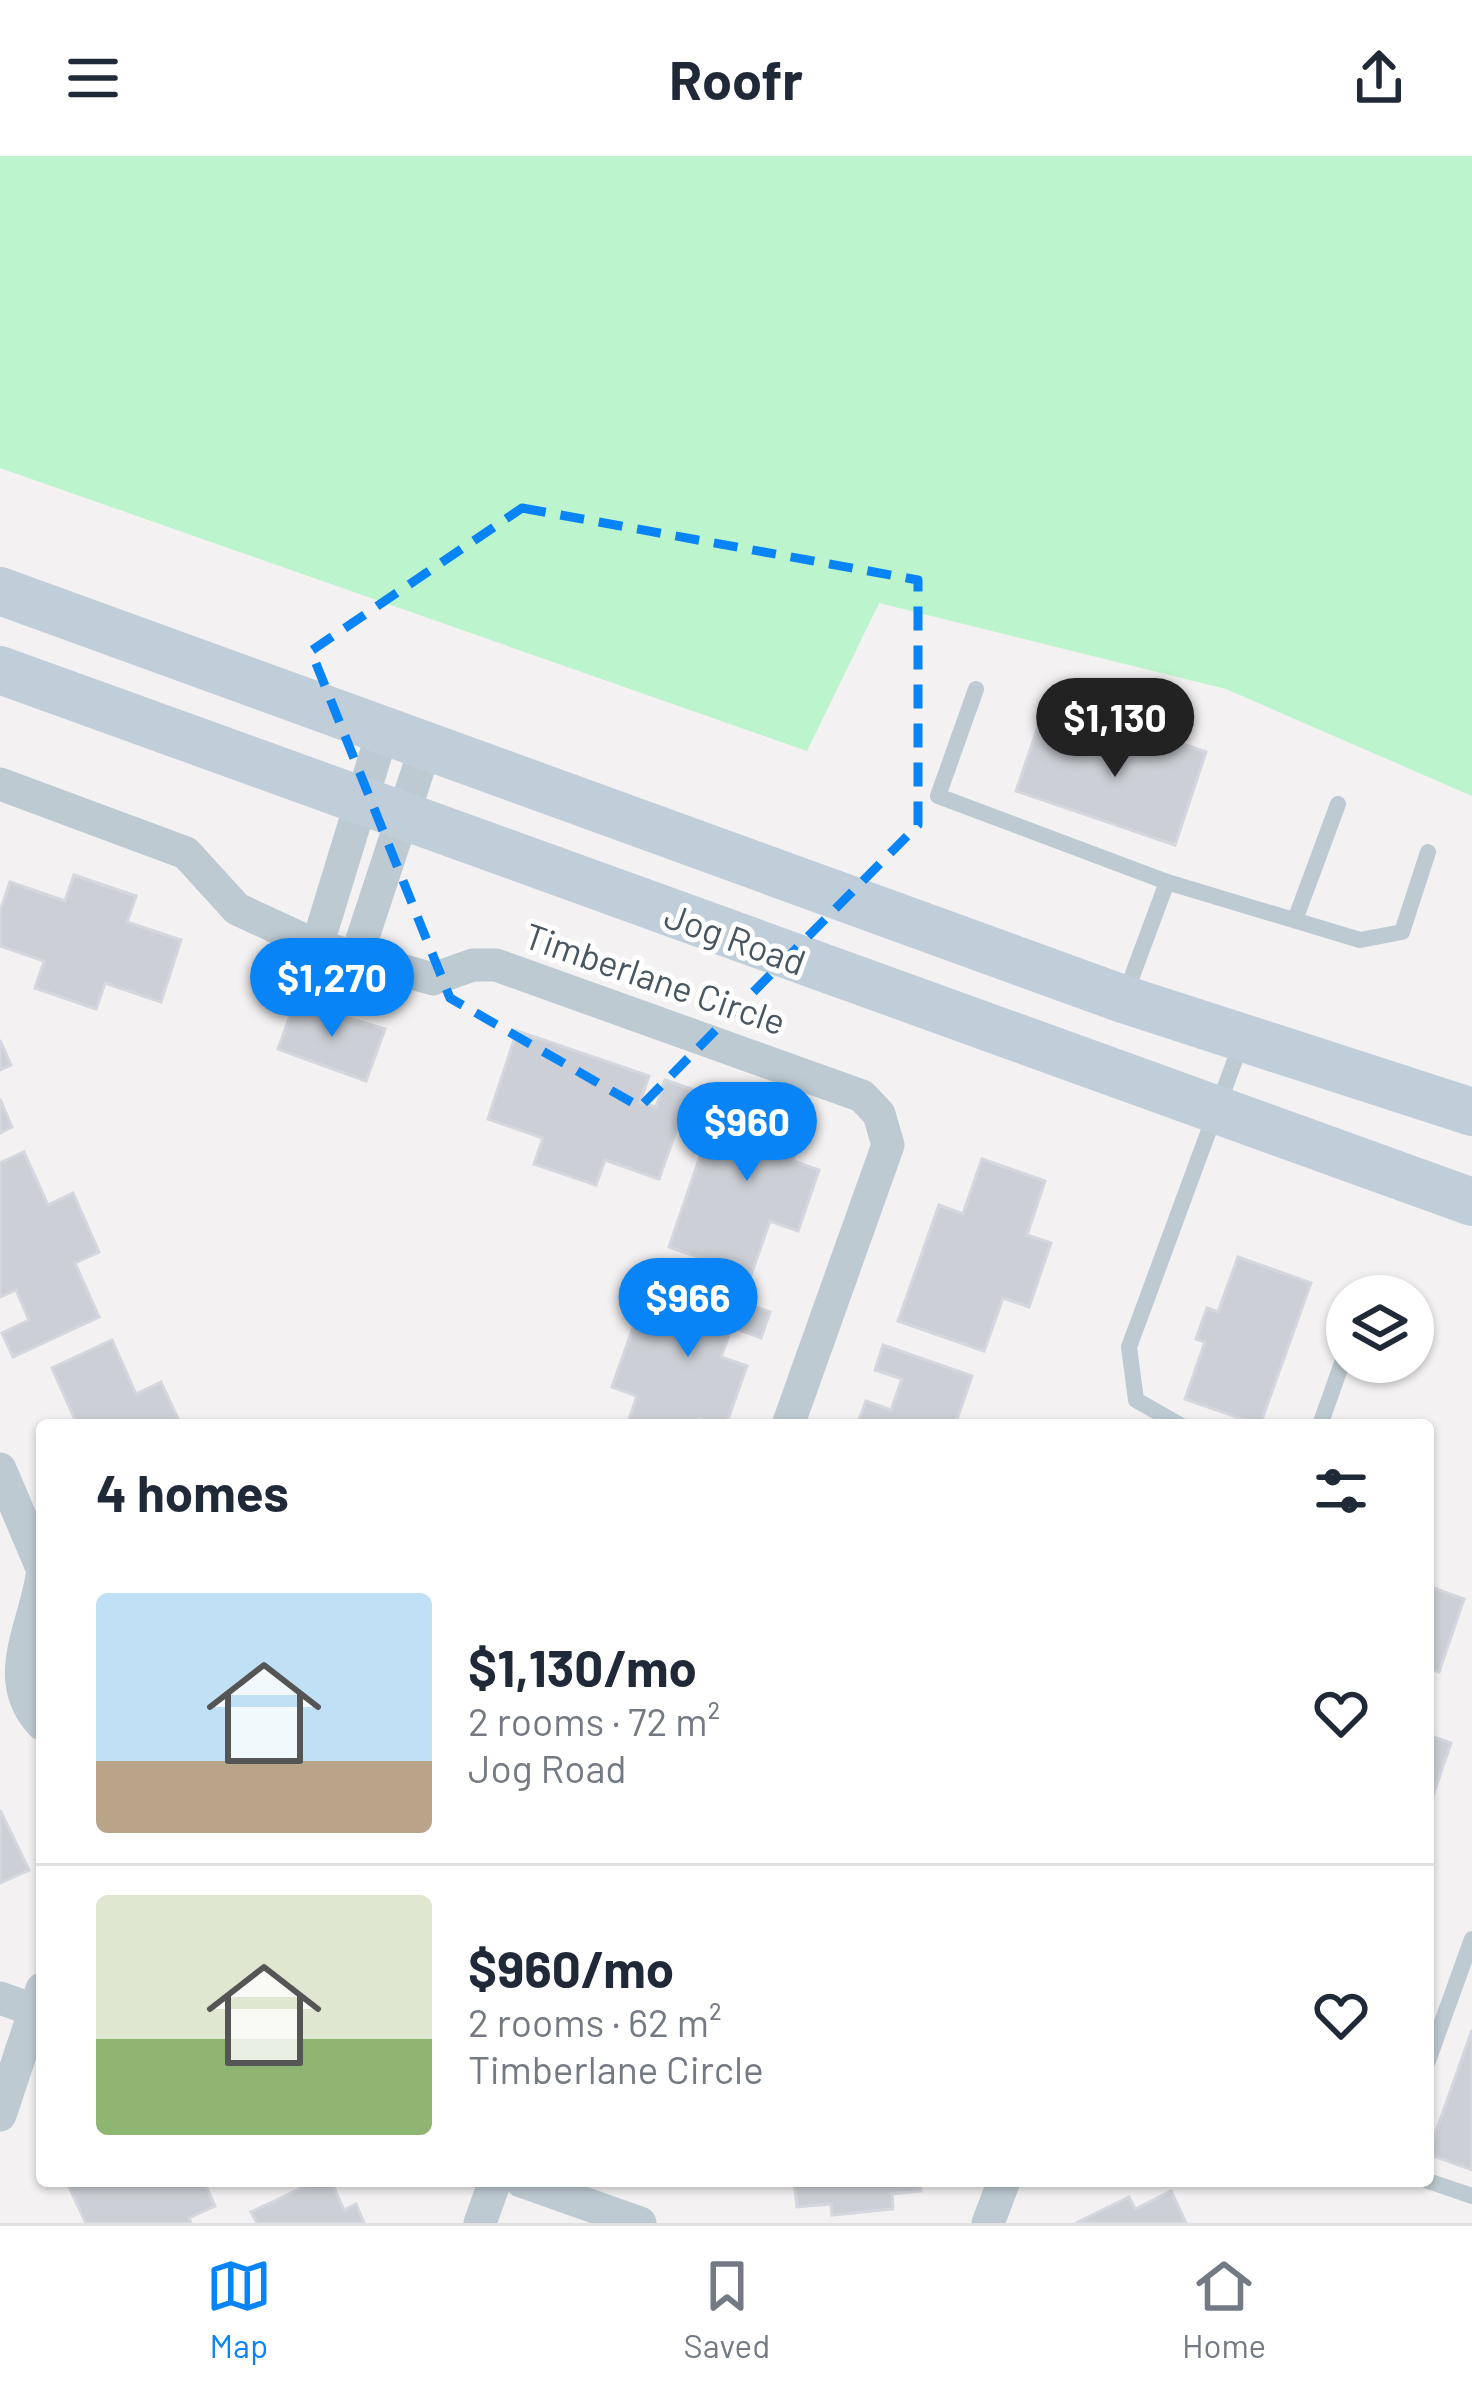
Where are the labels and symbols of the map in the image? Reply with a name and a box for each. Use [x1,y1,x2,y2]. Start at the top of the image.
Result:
pin: $1,130 [1017,678,1213,780]
street label: Jog Road [659,892,812,983]
street label: Timberlane Circle [519,913,792,1042]
pin: $1,270 [234,938,430,1040]
pin: $960 [676,1082,818,1184]
pin: $966 [617,1258,759,1360]

